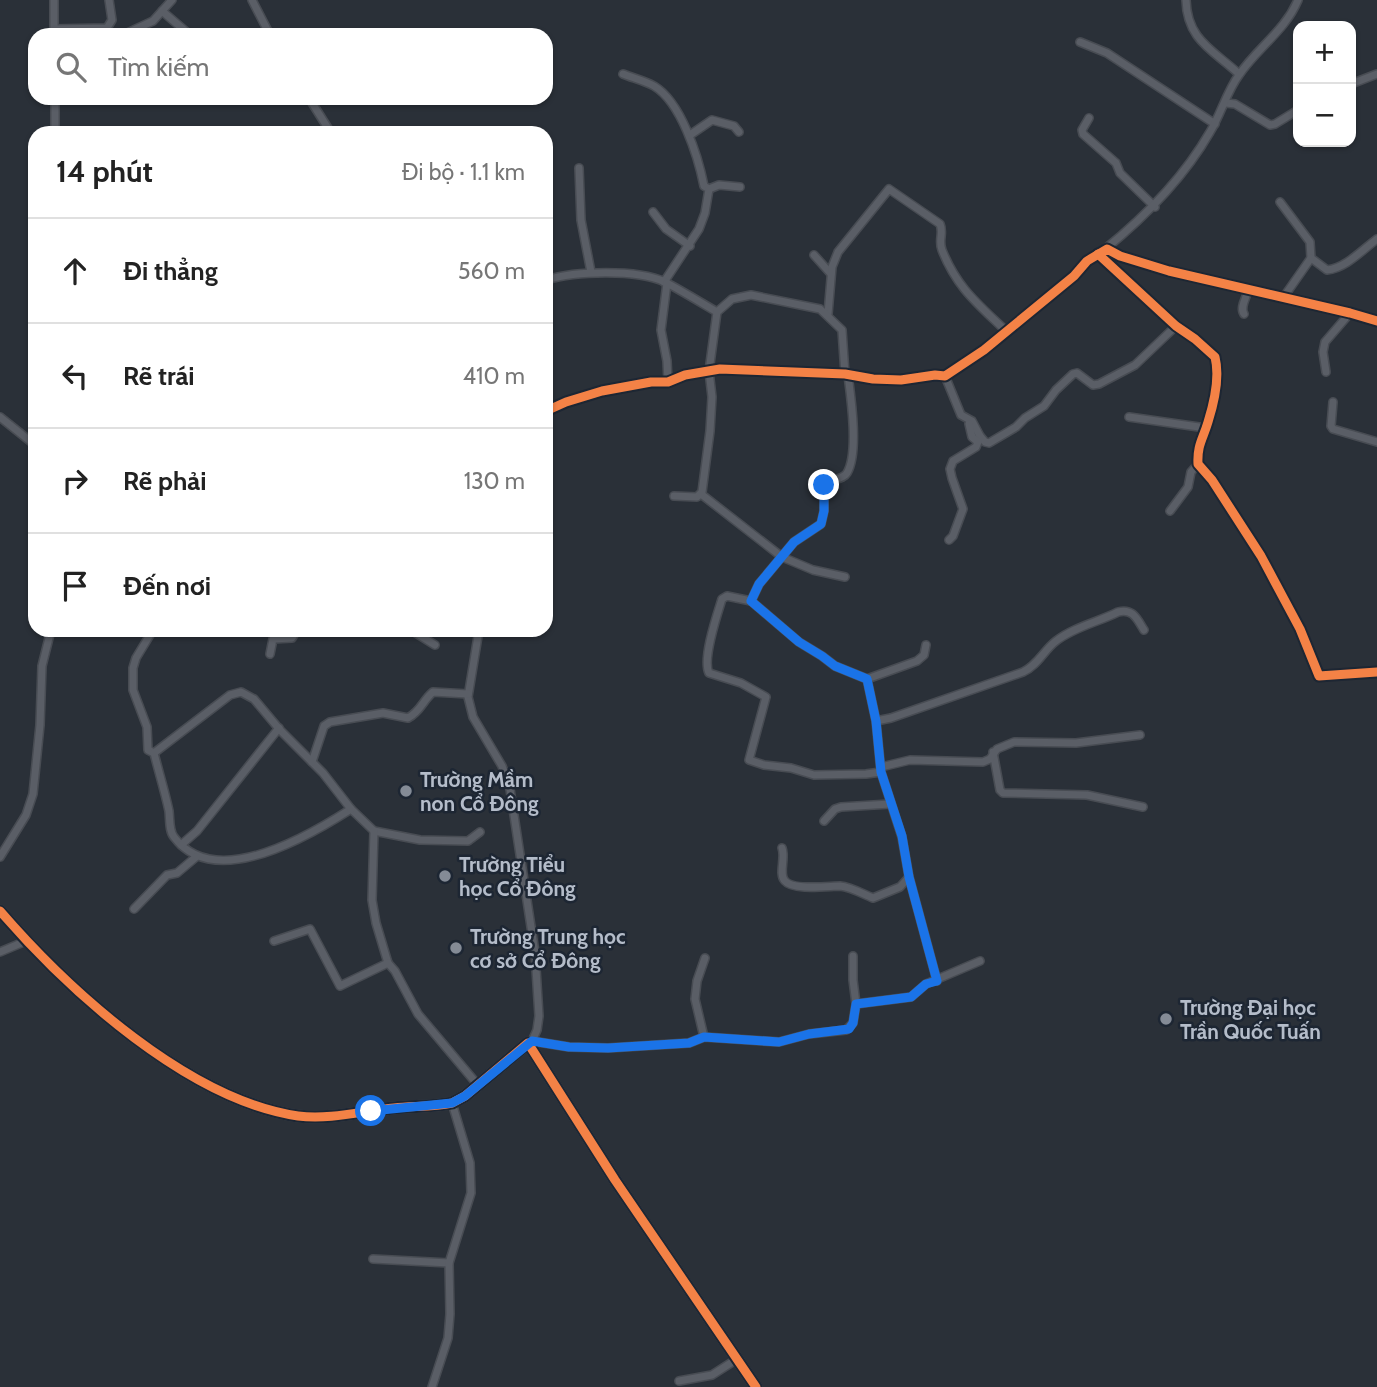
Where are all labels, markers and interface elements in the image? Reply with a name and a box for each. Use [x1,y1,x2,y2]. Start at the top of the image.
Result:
map controls [1293,21,1356,147]
button: + [1293,21,1356,84]
search box [28,28,553,105]
icon: search [52,48,90,86]
text: Tìm kiếm [108,51,209,83]
button: − [1293,84,1356,147]
text: 14 phút [56,153,153,190]
text: Đi bộ · 1.1 km [402,158,525,186]
icon: ahead [56,252,94,290]
text: Đi thẳng [123,255,218,287]
text: 560 m [458,257,525,285]
icon: left [56,357,94,395]
text: Rẽ trái [123,360,195,392]
text: 410 m [463,362,525,390]
icon: right [56,462,94,500]
text: Rẽ phải [123,465,206,497]
text: 130 m [464,467,525,495]
route end [808,469,839,500]
icon: arrive [56,567,94,605]
text: Đến nơi [123,570,211,602]
place label: Trường Mầm non Cổ Đông [420,767,539,816]
marker: Trường Mầm non Cổ Đông [398,783,414,799]
place label: Trường Tiểu học Cổ Đông [459,852,576,901]
marker: Trường Tiểu học Cổ Đông [437,868,453,884]
place label: Trường Trung học cơ sở Cổ Đông [470,924,626,973]
marker: Trường Trung học cơ sở Cổ Đông [448,940,464,956]
place label: Trường Đại học Trần Quốc Tuấn [1180,995,1321,1044]
marker: Trường Đại học Trần Quốc Tuấn [1158,1011,1174,1027]
route start [355,1095,386,1126]

